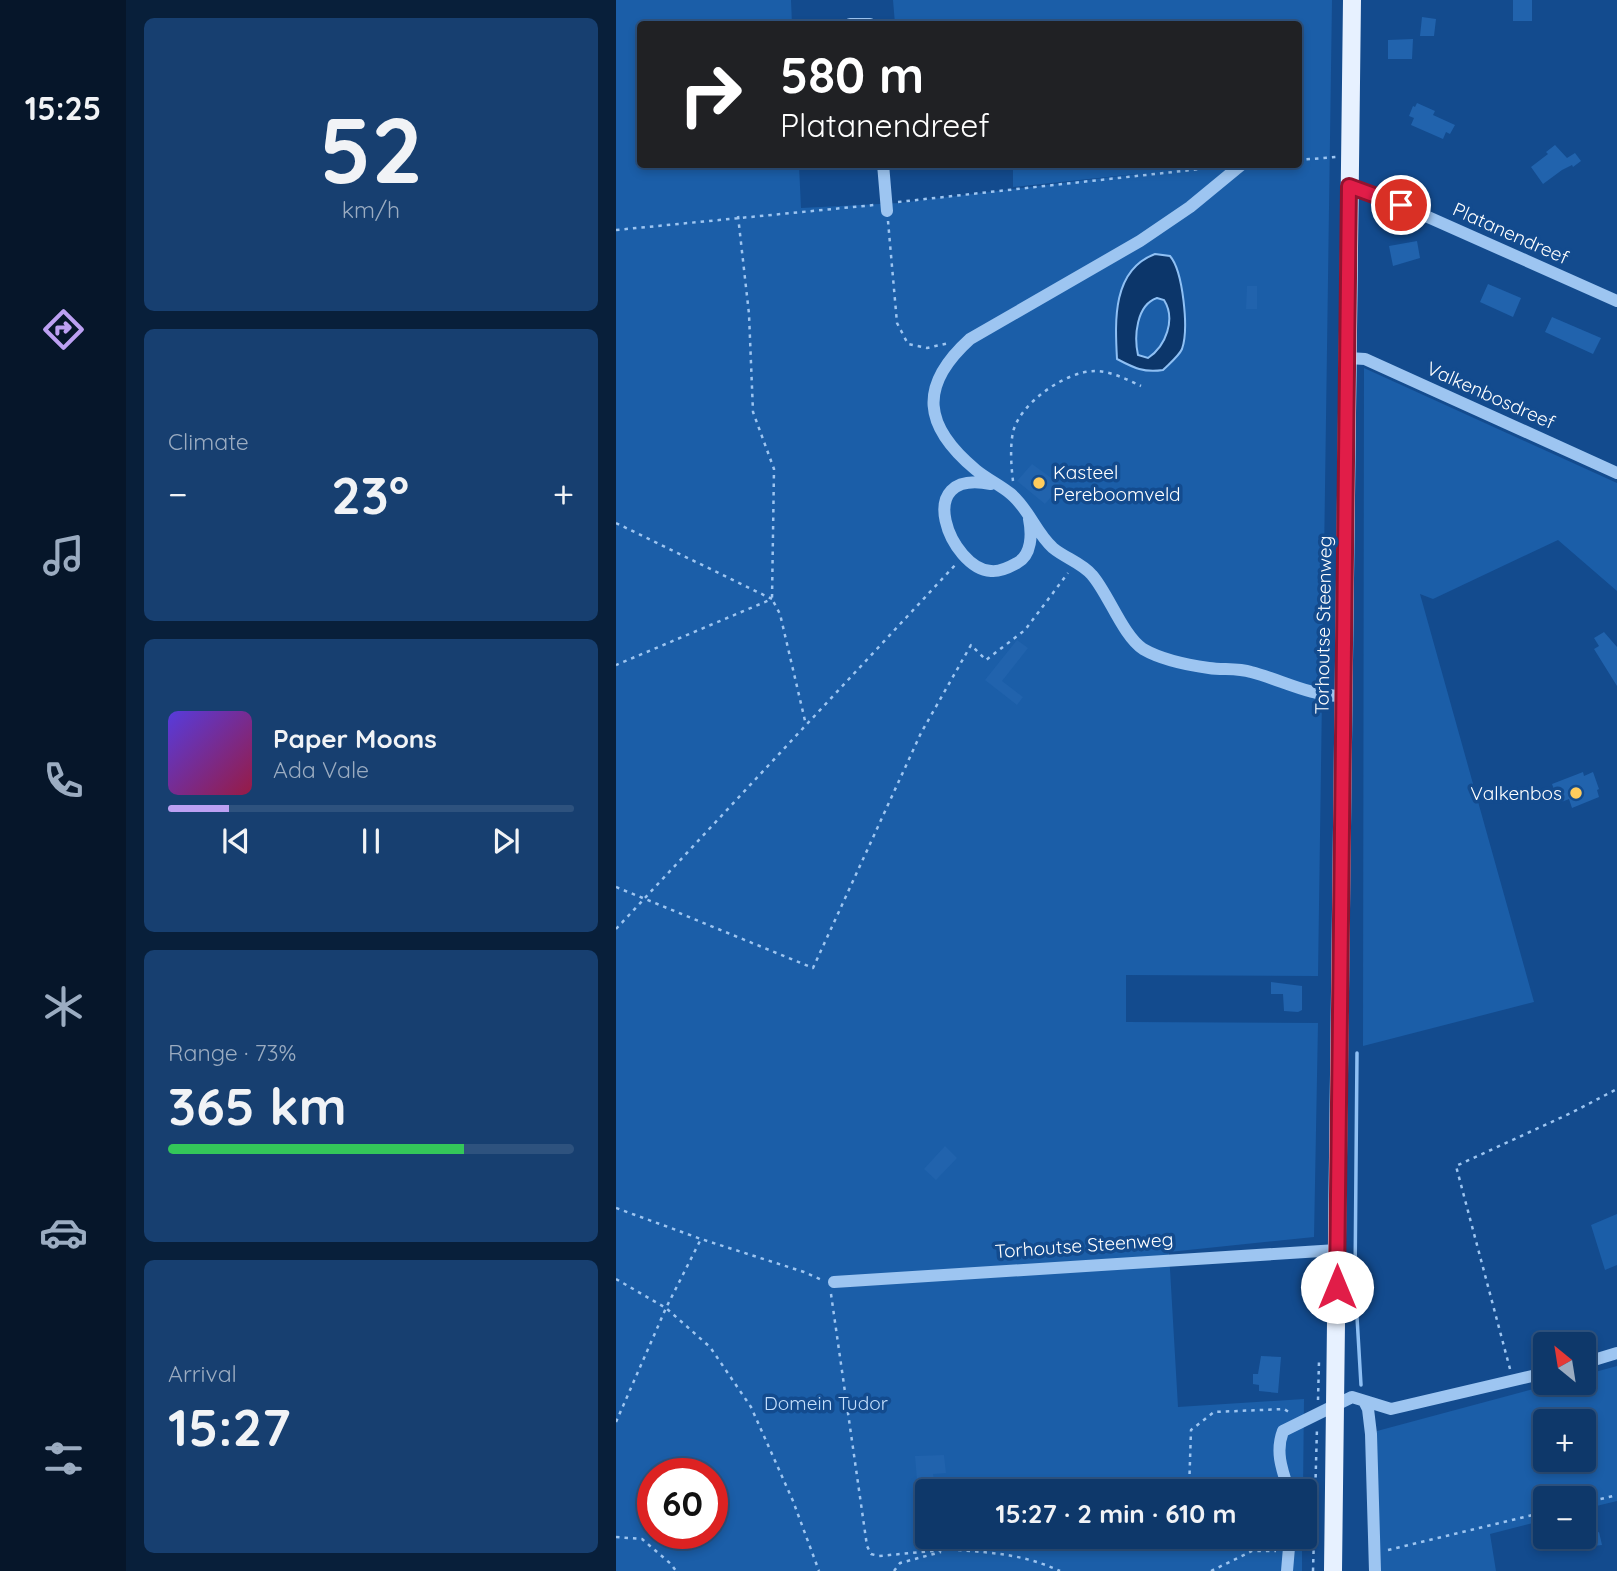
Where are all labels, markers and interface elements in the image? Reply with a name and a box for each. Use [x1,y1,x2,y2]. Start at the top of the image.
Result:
text: 580 m [780,44,924,105]
icon: right [665,49,756,140]
text: 15:25 [25,88,101,128]
text: 52 [319,92,423,206]
text: Platanendreef [780,105,990,145]
pin [1371,175,1431,235]
icon: arrive [1382,186,1420,224]
text: km/h [342,195,400,224]
street label: Platanendreef [1449,197,1573,269]
icon: directions [39,305,88,354]
street label: Valkenbosdreef [1423,356,1559,434]
text: Climate [168,427,249,456]
place label: Kasteel Pereboomveld [1053,460,1181,506]
text: 23° [331,462,409,527]
text: − [168,470,188,518]
text: + [553,470,574,518]
marker: Kasteel Pereboomveld [1031,475,1047,491]
icon: music [39,531,88,580]
street label: Torhoutse Steenweg [1309,535,1337,715]
text: Paper Moons [273,722,437,755]
text: Ada Vale [273,755,369,784]
icon: phone [39,756,88,805]
place label: Valkenbos [1470,781,1562,805]
marker: Valkenbos [1568,785,1584,801]
icon: previous [217,822,255,860]
icon: pause [352,822,390,860]
icon: next [487,822,525,860]
icon: climate [39,982,88,1031]
text: Range · 73% [168,1038,296,1067]
text: 365 km [168,1073,347,1138]
icon: car [39,1208,88,1257]
street label: Torhoutse Steenweg [994,1227,1174,1263]
position arrow [1300,1250,1374,1324]
north arrow [1533,1332,1596,1395]
map controls [1533,1332,1596,1549]
text: Arrival [168,1359,237,1388]
park label: Domein Tudor [764,1391,889,1415]
text: 15:27 [168,1394,291,1459]
button: + [1533,1409,1596,1472]
icon: filters [39,1434,88,1483]
speed limit sign: 60 [637,1458,728,1549]
button: − [1533,1486,1596,1549]
text: 15:27 · 2 min · 610 m [996,1497,1236,1530]

